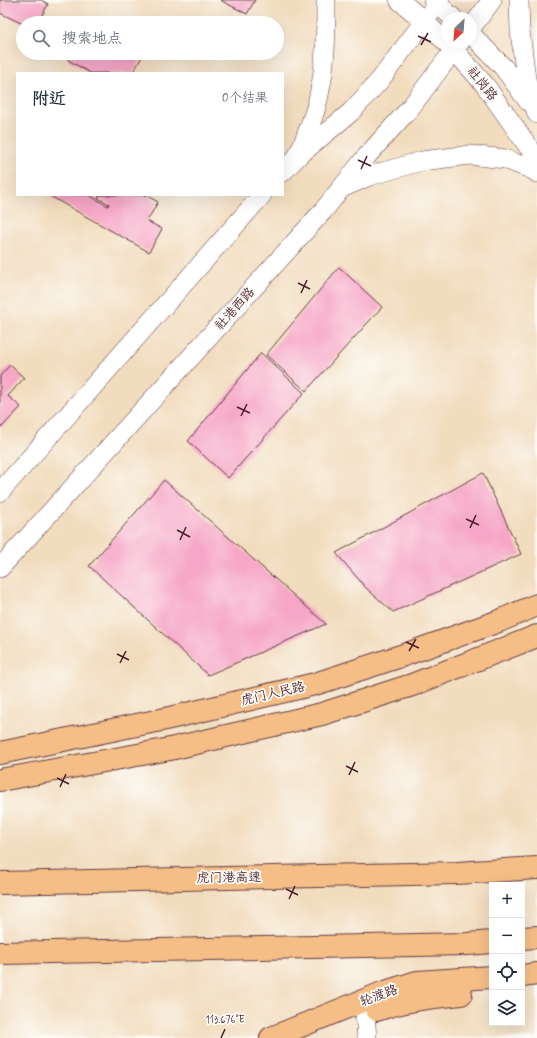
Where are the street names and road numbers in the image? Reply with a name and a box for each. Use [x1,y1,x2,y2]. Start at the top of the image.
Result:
street label: 社岗路 [463,63,501,105]
street label: 社港西路 [211,284,259,334]
street label: 虎门人民路 [239,678,307,710]
street label: 虎门港高速 [196,869,262,887]
street label: 轮渡路 [358,981,400,1011]

